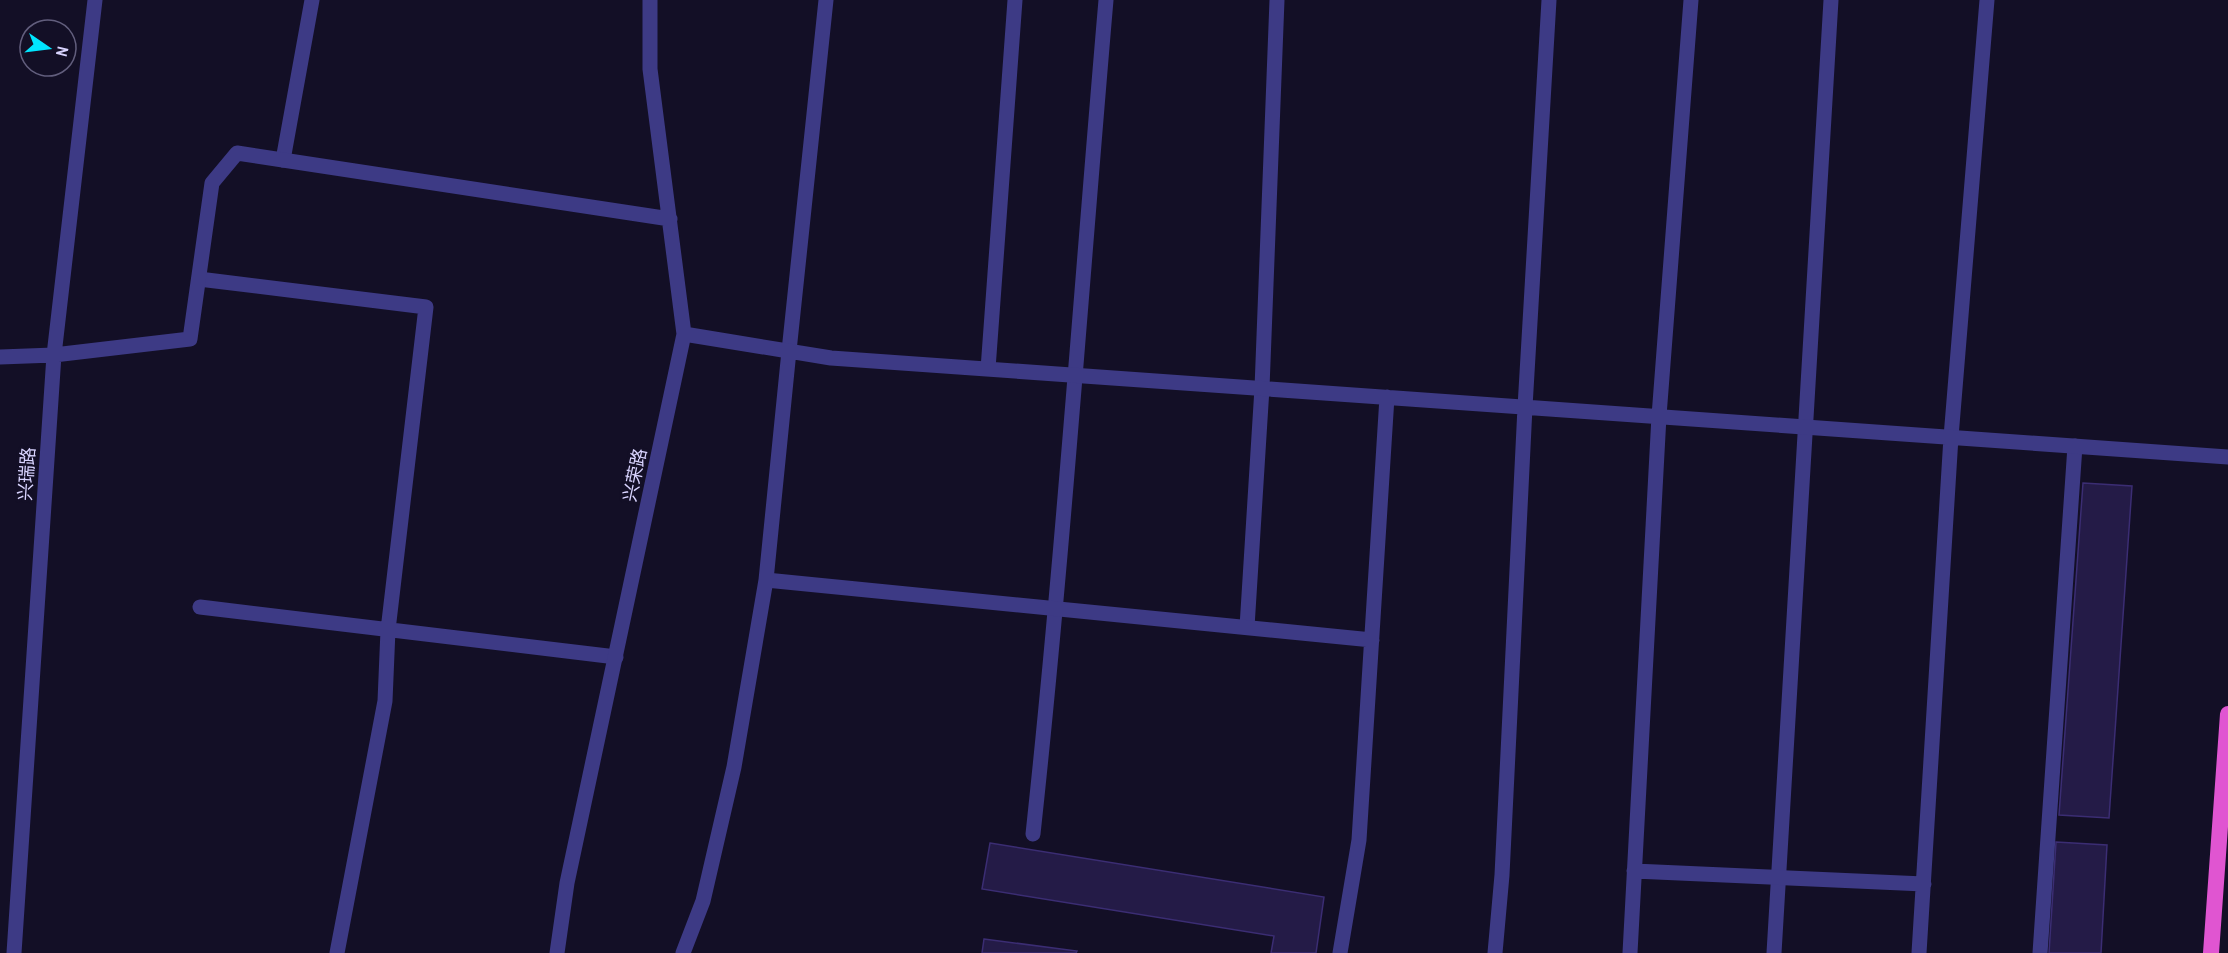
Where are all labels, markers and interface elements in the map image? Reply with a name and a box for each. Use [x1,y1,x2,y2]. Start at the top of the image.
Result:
north arrow [18,18,78,78]
text: N [51,44,74,59]
street label: 兴瑞路 [12,446,41,502]
street label: 兴荣路 [617,446,652,504]

